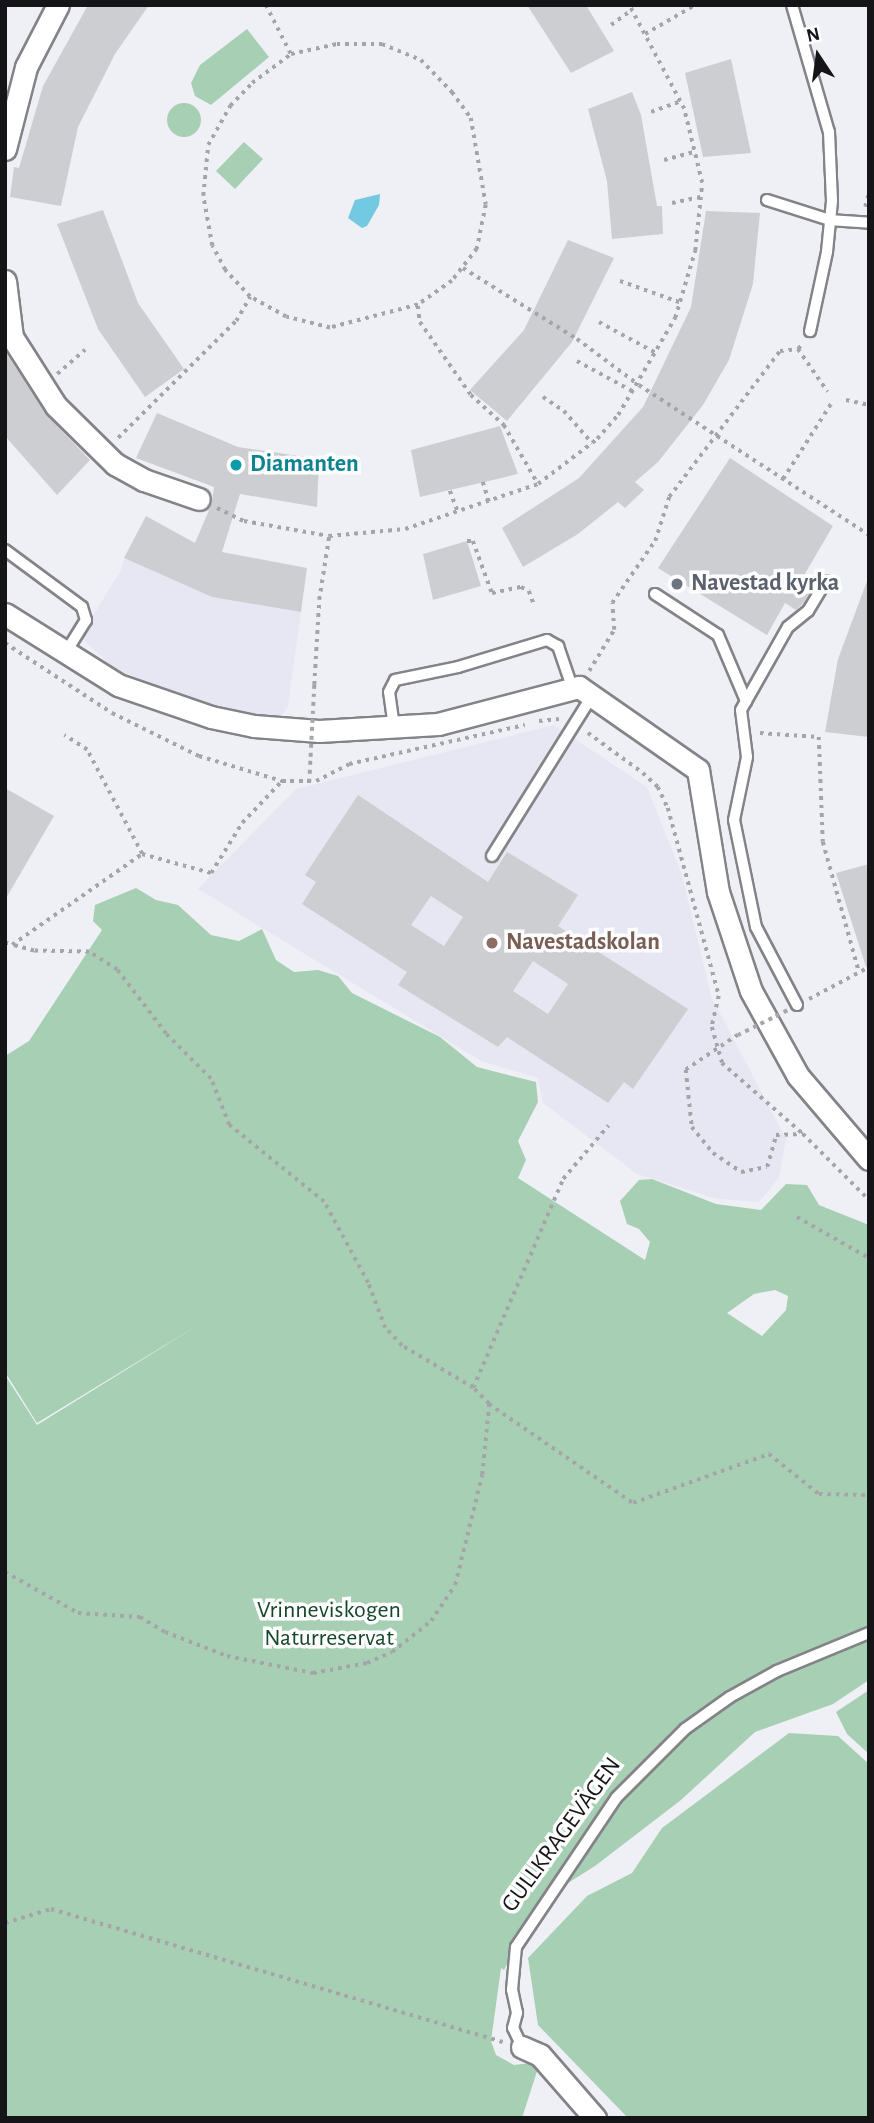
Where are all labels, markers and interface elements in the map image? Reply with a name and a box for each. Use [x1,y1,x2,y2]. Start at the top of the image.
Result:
north arrow [783,21,853,91]
text: N [805,24,822,46]
place label: Diamanten [250,451,359,479]
marker: Diamanten [228,457,244,473]
place label: Navestad kyrka [691,570,839,598]
marker: Navestad kyrka [669,576,685,592]
place label: Navestadskolan [506,929,660,957]
marker: Navestadskolan [484,935,500,951]
park label: Vrinneviskogen Naturreservat [257,1597,401,1653]
street label: GULLKRAGEVÄGEN [496,1752,628,1918]

